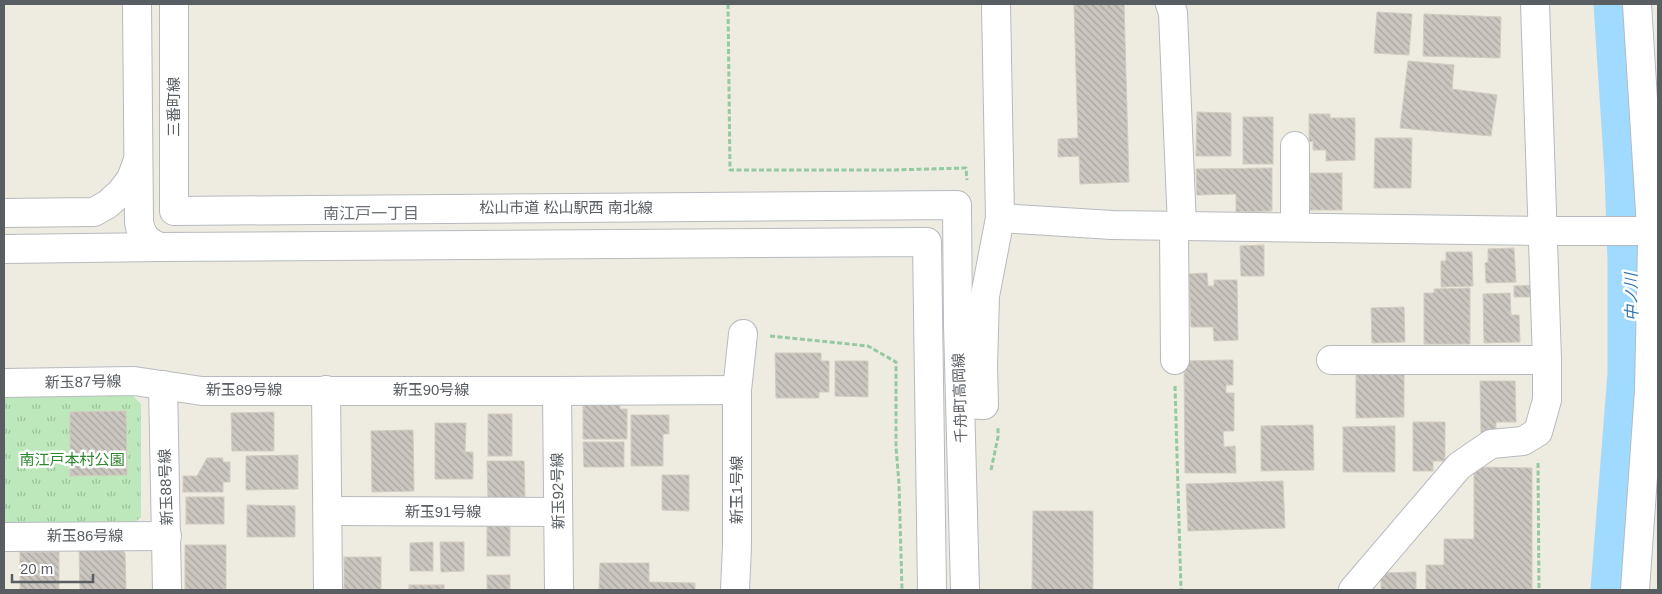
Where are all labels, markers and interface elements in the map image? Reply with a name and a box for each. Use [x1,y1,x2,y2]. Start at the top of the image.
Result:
street label: 三番町線 [165,77,182,137]
street label: 松山市道 松山駅西 南北線 [479,199,653,216]
district label: 南江戸一丁目 [323,205,419,222]
water label: 中ノ川 [1623,271,1640,321]
street label: 千舟町高岡線 [949,353,970,443]
street label: 新玉87号線 [45,372,121,391]
street label: 新玉89号線 [206,381,282,398]
street label: 新玉90号線 [393,381,469,398]
street label: 新玉88号線 [156,448,175,526]
park label: 南江戸本村公園 [19,451,125,468]
street label: 新玉92号線 [548,453,567,529]
street label: 新玉1号線 [728,456,745,524]
street label: 新玉91号線 [405,503,481,520]
street label: 新玉86号線 [47,527,123,544]
scale bar [12,552,94,584]
text: 20 m [20,560,53,577]

